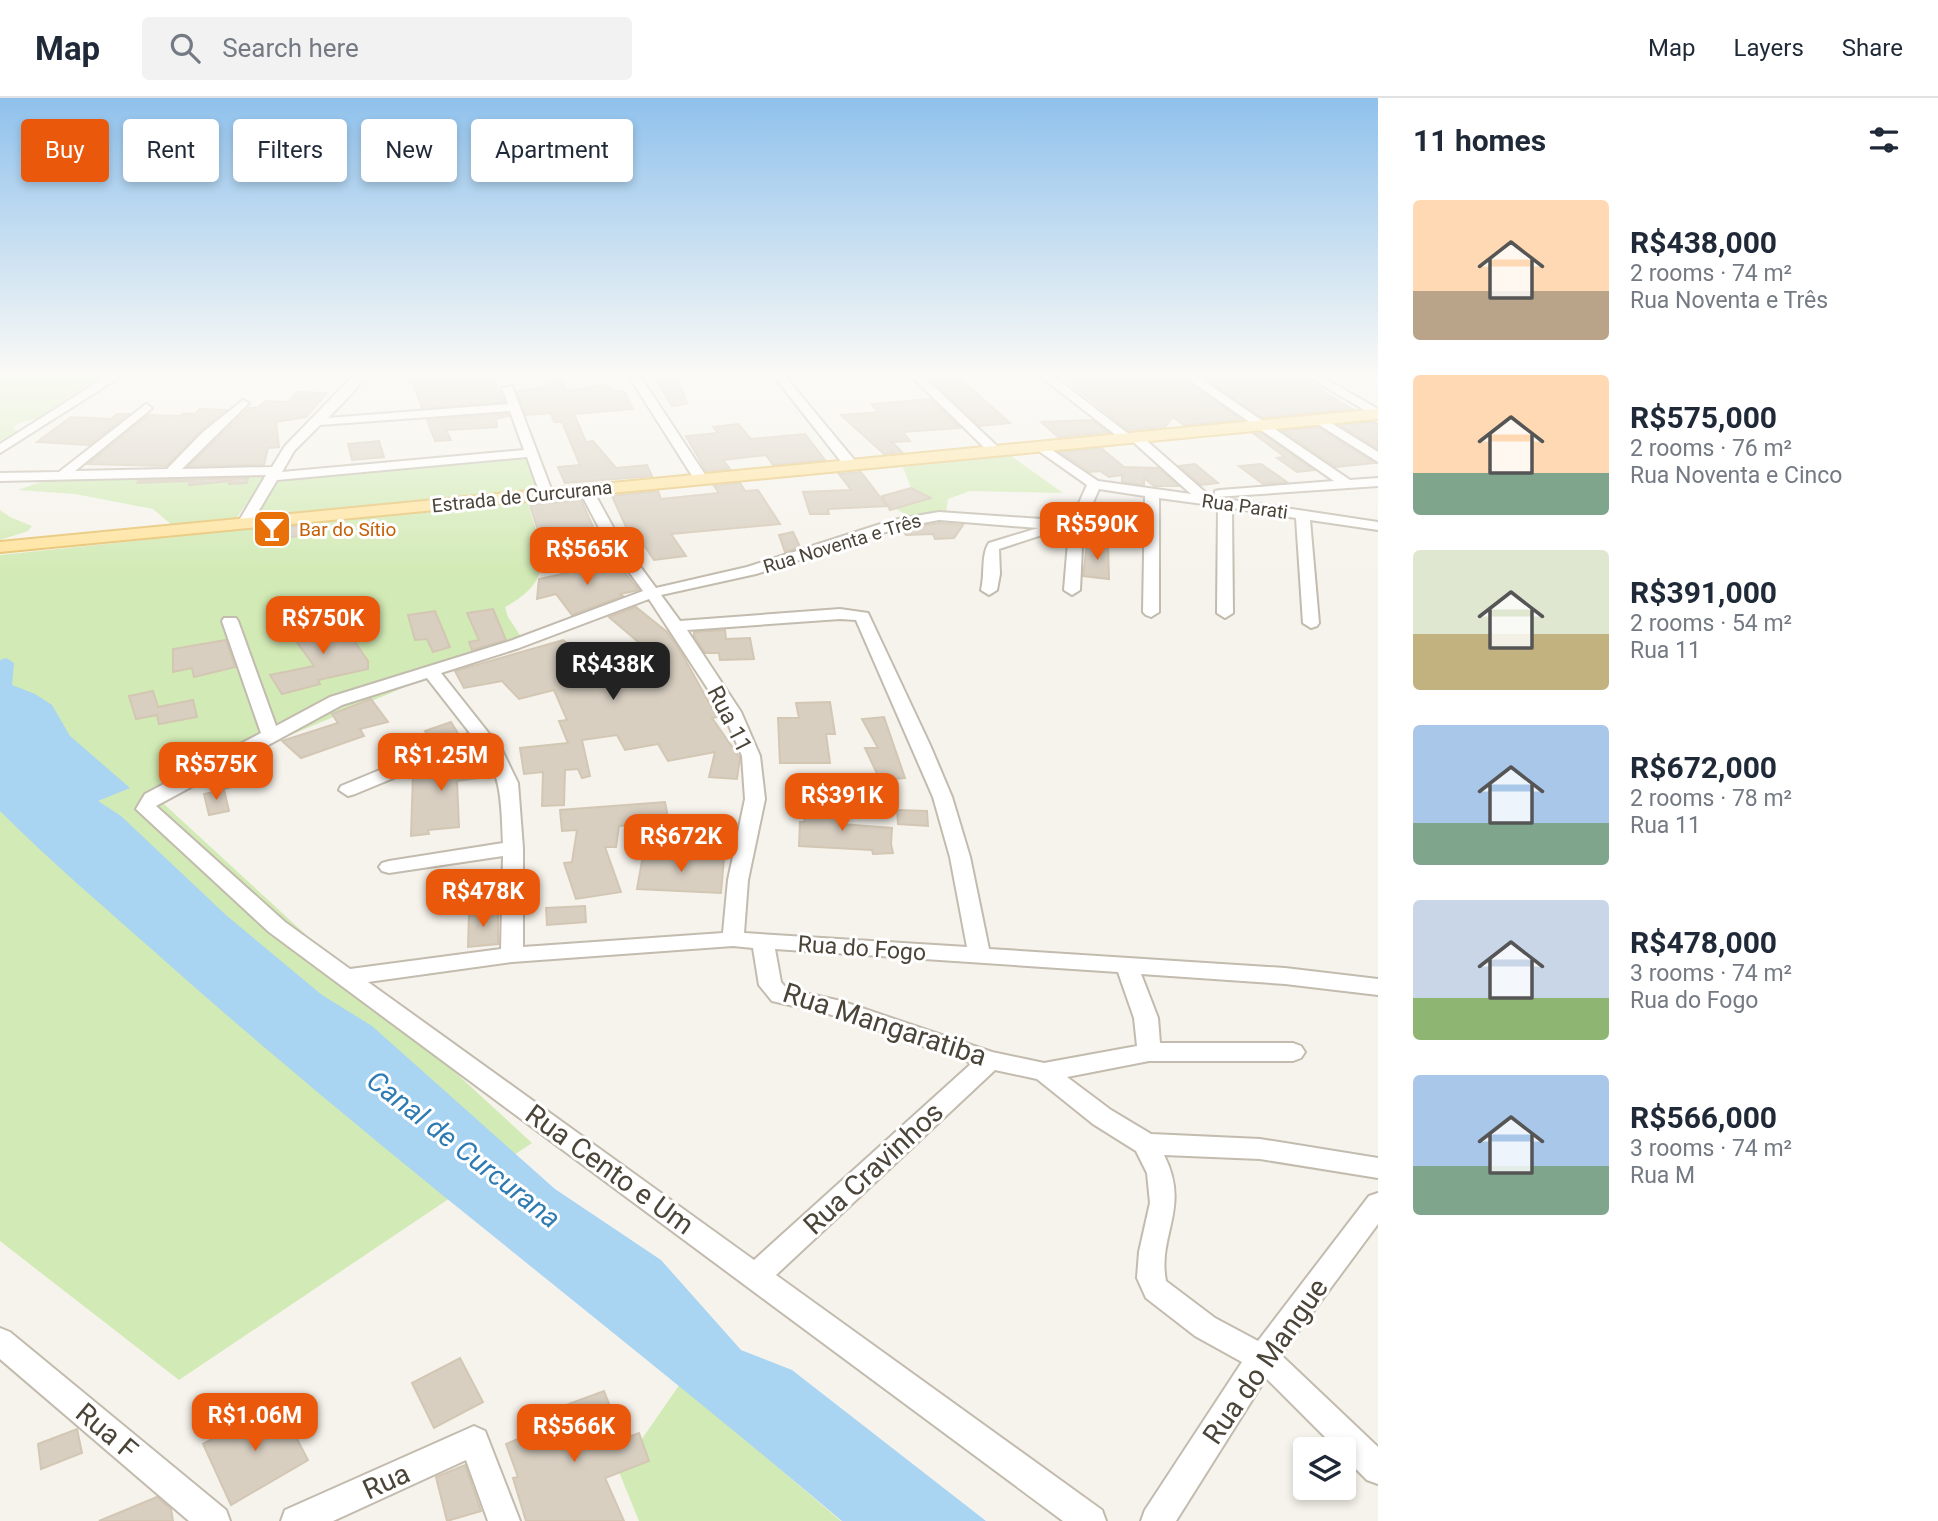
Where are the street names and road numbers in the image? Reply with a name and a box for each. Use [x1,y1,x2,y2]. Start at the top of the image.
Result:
street label: Estrada de Curcurana [431,476,613,517]
street label: Rua Parati [1200,489,1289,524]
street label: Rua Noventa e Três [761,509,924,578]
street label: Rua 11 [701,682,758,757]
street label: Rua do Fogo [797,931,927,966]
street label: Rua Mangaratiba [779,976,991,1073]
street label: Rua Cravinhos [797,1095,950,1241]
street label: Rua Cento e Um [519,1097,700,1241]
street label: Rua do Mangue [1196,1272,1335,1451]
street label: Rua F [69,1396,144,1467]
street label: Rua [358,1457,415,1506]

